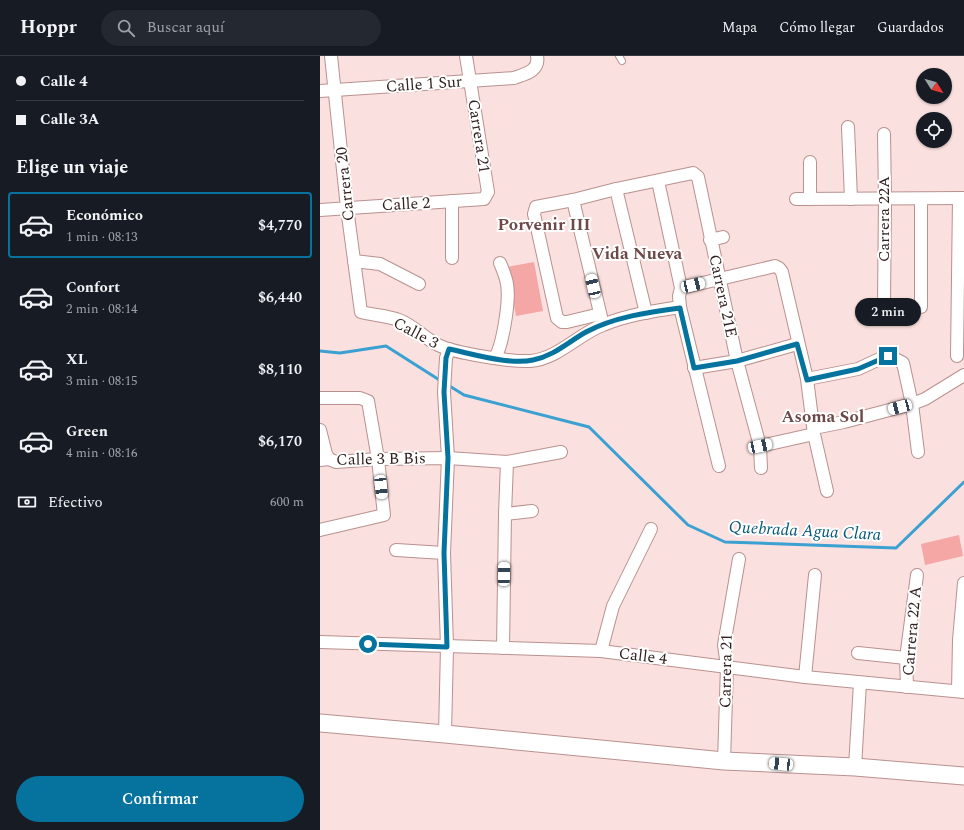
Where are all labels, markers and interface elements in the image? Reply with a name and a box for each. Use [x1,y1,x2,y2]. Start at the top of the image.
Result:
search box [101,10,381,46]
text: Hoppr [20,13,77,42]
text: Buscar aquí [147,16,225,39]
icon: search [115,17,137,39]
text: Mapa [722,17,757,38]
text: Cómo llegar [779,17,855,38]
text: Guardados [877,17,944,38]
north arrow [916,68,952,104]
map controls [916,68,952,148]
street label: Calle 1 Sur [385,69,463,99]
text: Calle 4 [40,70,88,93]
street label: Carrera 21 [461,97,497,175]
text: Calle 3A [40,108,99,131]
button: locate [916,112,952,148]
street label: Carrera 20 [329,146,361,222]
text: Elige un viaje [16,154,128,181]
street label: Carrera 22A [872,176,896,262]
street label: Calle 2 [381,191,431,217]
text: Económico [66,204,143,227]
icon: car [18,207,54,243]
district label: Porvenir III [497,212,591,238]
text: $4,770 [258,214,302,237]
text: 1 min · 08:13 [66,227,138,247]
district label: Vida Nueva [592,241,683,267]
street label: Carrera 21E [702,252,744,340]
car [584,273,602,299]
text: Confort [66,276,120,299]
car [680,276,706,294]
icon: car [18,279,54,315]
text: $6,440 [258,286,302,309]
callout: 2 min [855,298,921,326]
text: 2 min · 08:14 [66,299,138,319]
text: 2 min [871,302,905,322]
street label: Calle 3 [389,311,443,355]
route end [879,347,897,365]
text: XL [66,348,87,371]
icon: car [18,351,54,387]
text: $8,110 [258,358,302,381]
text: 3 min · 08:15 [66,371,138,391]
car [887,398,913,416]
district label: Asoma Sol [782,404,865,430]
text: Green [66,420,108,443]
icon: car [18,423,54,459]
text: $6,170 [258,430,302,453]
car [747,438,773,454]
text: 4 min · 08:16 [66,443,138,463]
street label: Calle 3 B Bis [336,446,426,472]
car [374,474,388,500]
icon: cash [16,491,38,513]
text: Efectivo [48,491,103,514]
text: 600 m [270,492,304,512]
water label: Quebrada Agua Clara [728,514,882,548]
car [498,562,510,586]
street label: Carrera 22 A [896,585,928,677]
street label: Carrera 21 [713,634,739,708]
route start [359,635,377,653]
street label: Calle 4 [617,641,669,671]
car [768,757,794,771]
button: Confirmar [16,776,304,822]

